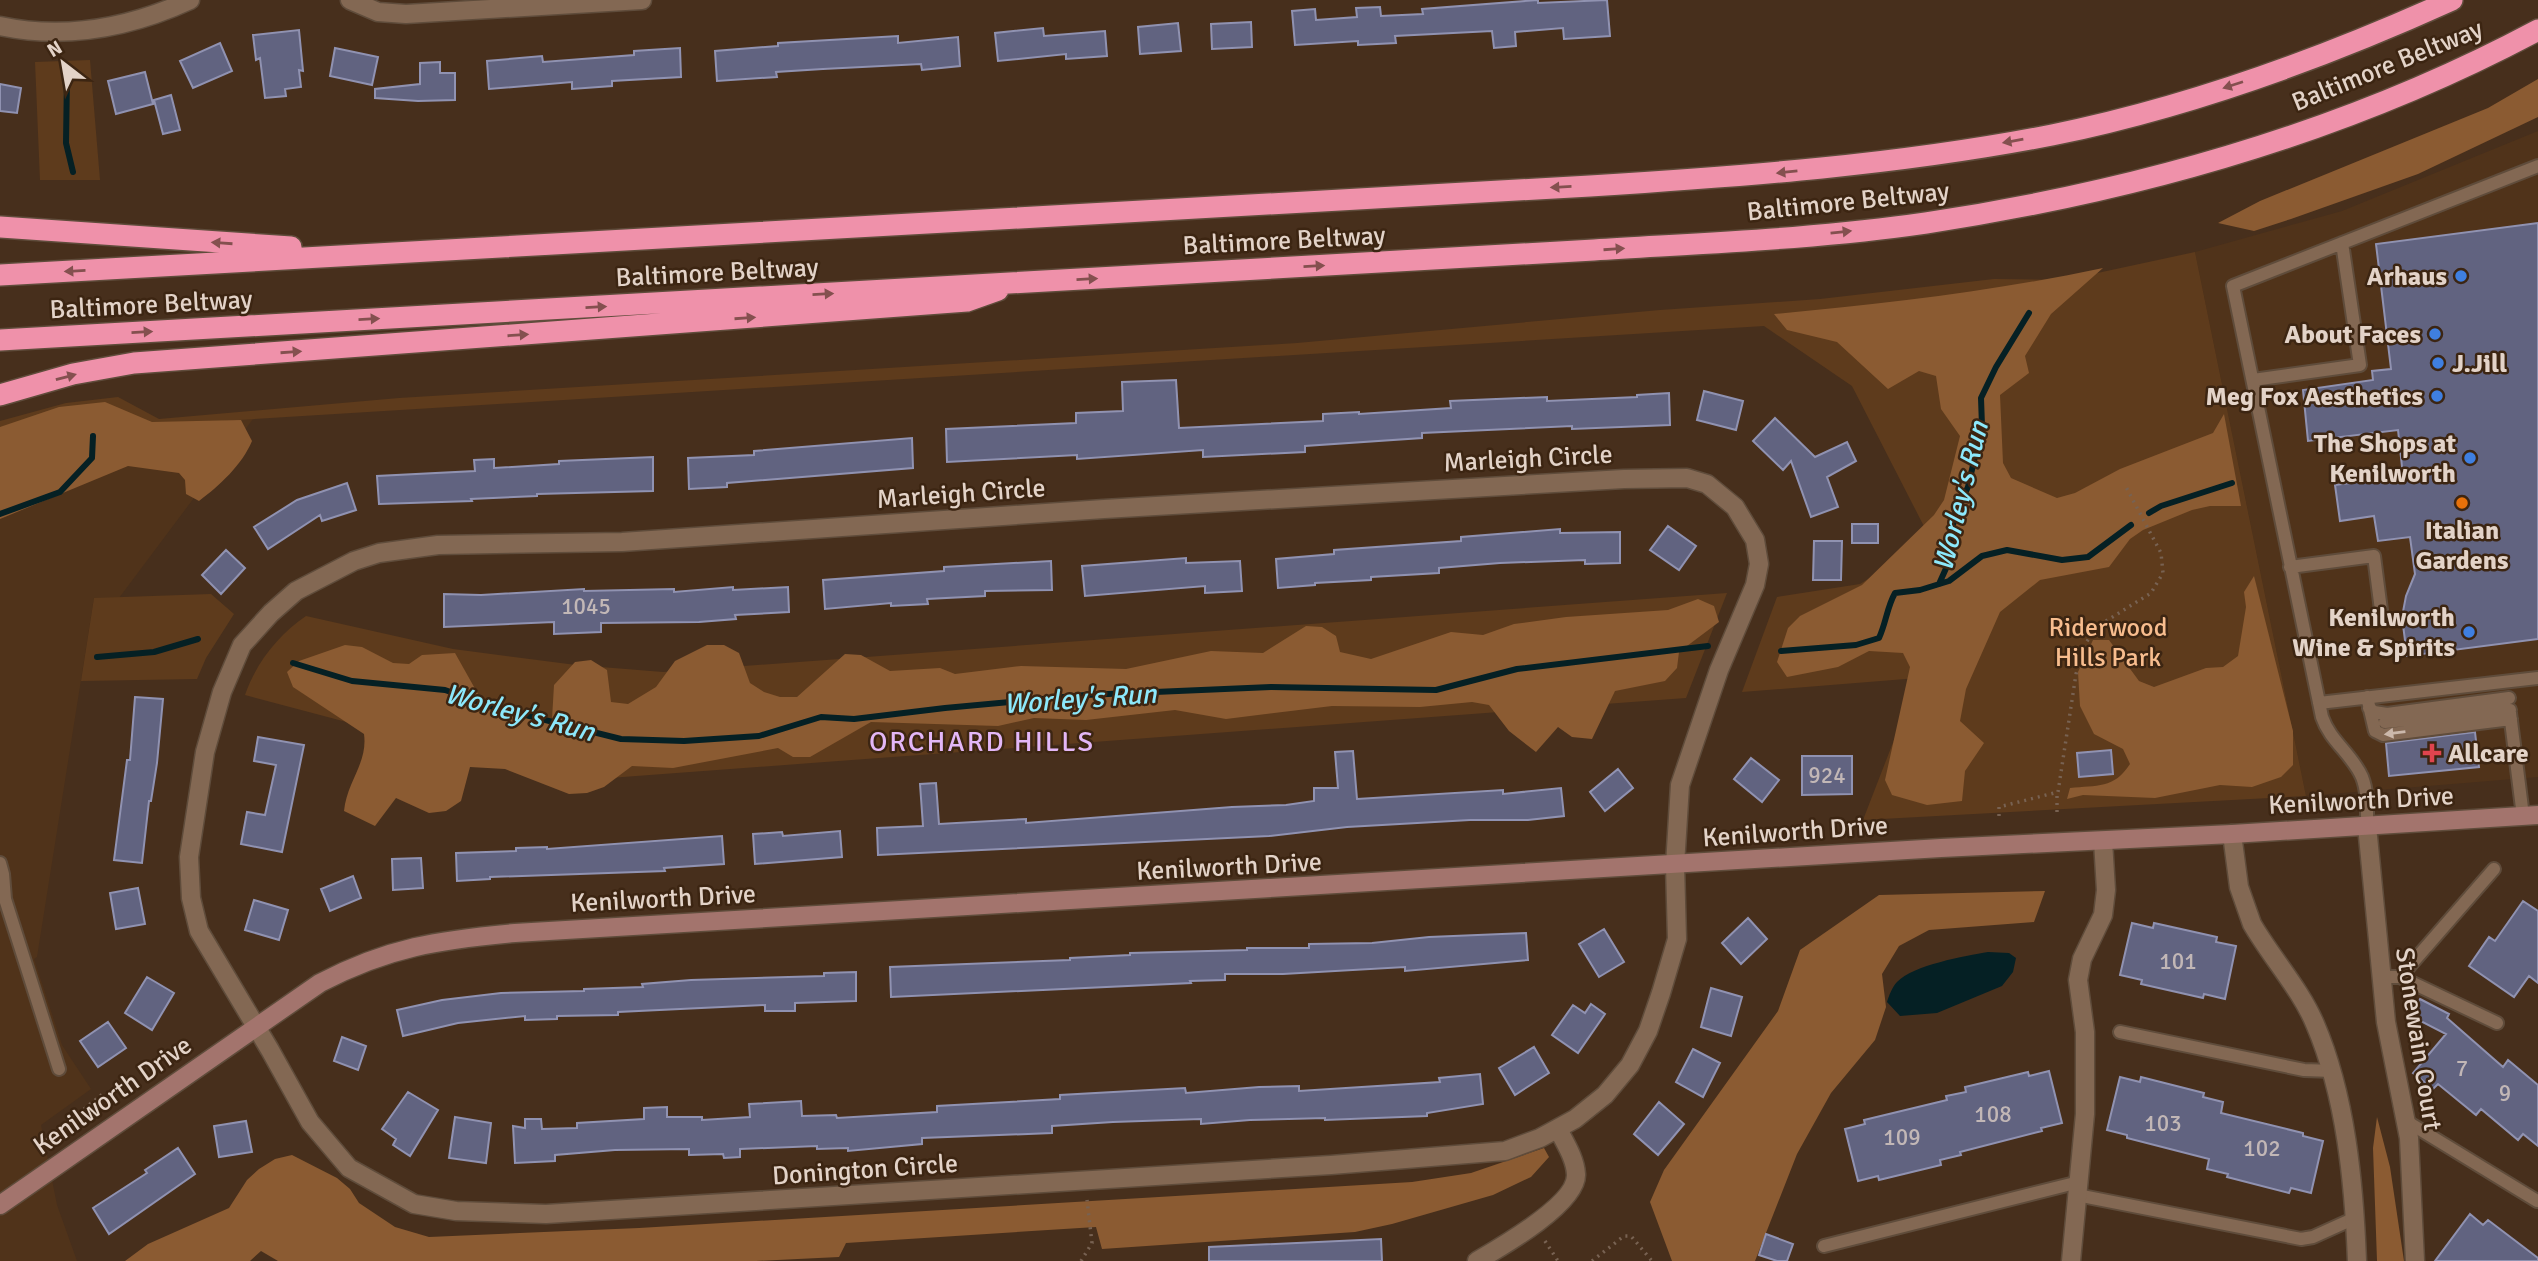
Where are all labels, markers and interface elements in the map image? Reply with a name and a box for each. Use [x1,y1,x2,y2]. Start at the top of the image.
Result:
street label: Baltimore Beltway [2287,13,2488,119]
north arrow [28,28,98,98]
text: N [43,36,67,63]
one-way arrow [2222,81,2243,91]
one-way arrow [2002,136,2024,147]
one-way arrow [1776,167,1798,178]
street label: Baltimore Beltway [1745,175,1951,229]
one-way arrow [1549,182,1571,193]
street label: Baltimore Beltway [1182,220,1386,262]
one-way arrow [1830,226,1852,237]
one-way arrow [211,237,233,248]
one-way arrow [1604,243,1626,254]
street label: Baltimore Beltway [615,252,819,294]
one-way arrow [1303,260,1325,271]
place label: Arhaus [2367,261,2447,293]
one-way arrow [64,266,86,277]
marker: Arhaus [2453,268,2469,284]
one-way arrow [1076,273,1098,284]
street label: Baltimore Beltway [49,284,253,326]
one-way arrow [812,288,834,299]
one-way arrow [585,301,607,312]
one-way arrow [734,312,756,323]
one-way arrow [358,314,380,325]
place label: About Faces [2285,319,2421,351]
marker: About Faces [2427,326,2443,342]
one-way arrow [131,327,153,338]
one-way arrow [507,329,529,340]
one-way arrow [281,346,303,357]
place label: J.Jill [2452,348,2507,380]
marker: J.Jill [2430,355,2446,371]
one-way arrow [55,371,77,382]
place label: Meg Fox Aesthetics [2205,381,2423,413]
marker: Meg Fox Aesthetics [2429,388,2445,404]
water label: Worley's Run [1926,417,1996,575]
place label: The Shops at Kenilworth [2314,428,2456,490]
street label: Marleigh Circle [1443,439,1613,479]
marker: The Shops at Kenilworth [2462,450,2478,466]
street label: Marleigh Circle [876,472,1047,516]
marker: Italian Gardens [2454,495,2470,511]
place label: Italian Gardens [2415,515,2509,577]
house number: 1045 [561,592,611,621]
place label: Kenilworth Wine & Spirits [2292,602,2455,664]
park label: Riderwood Hills Park [2049,612,2167,674]
marker: Kenilworth Wine & Spirits [2461,624,2477,640]
water label: Worley's Run [441,677,599,749]
water label: Worley's Run [1002,677,1158,721]
district label: ORCHARD HILLS [869,725,1095,759]
one-way arrow [2384,728,2406,739]
place label: Allcare [2448,738,2529,770]
marker: Allcare [2422,743,2442,763]
house number: 924 [1808,761,1846,790]
street label: Kenilworth Drive [2267,780,2455,822]
street label: Kenilworth Drive [1701,810,1889,854]
street label: Kenilworth Drive [1135,846,1323,888]
street label: Kenilworth Drive [569,878,757,920]
street label: Stonewain Court [2388,945,2448,1133]
house number: 101 [2159,947,2197,976]
street label: Kenilworth Drive [27,1029,198,1162]
house number: 7 [2456,1054,2468,1083]
house number: 9 [2499,1079,2511,1108]
house number: 108 [1974,1100,2012,1129]
house number: 103 [2144,1109,2182,1138]
house number: 109 [1883,1123,1921,1152]
house number: 102 [2243,1134,2281,1163]
street label: Donington Circle [771,1148,959,1192]

